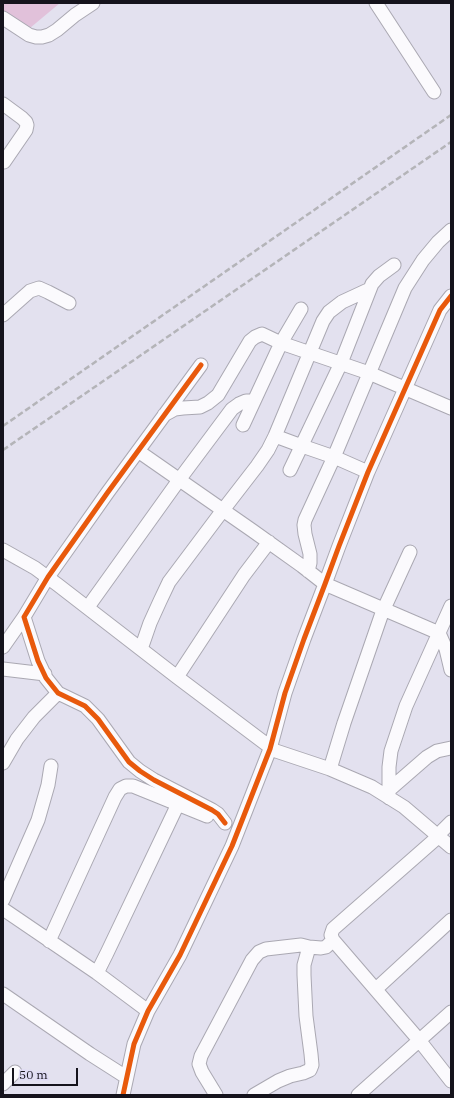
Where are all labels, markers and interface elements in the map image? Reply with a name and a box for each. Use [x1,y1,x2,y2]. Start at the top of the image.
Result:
scale bar [14,1060,80,1086]
text: 50 m [19,1067,48,1082]

